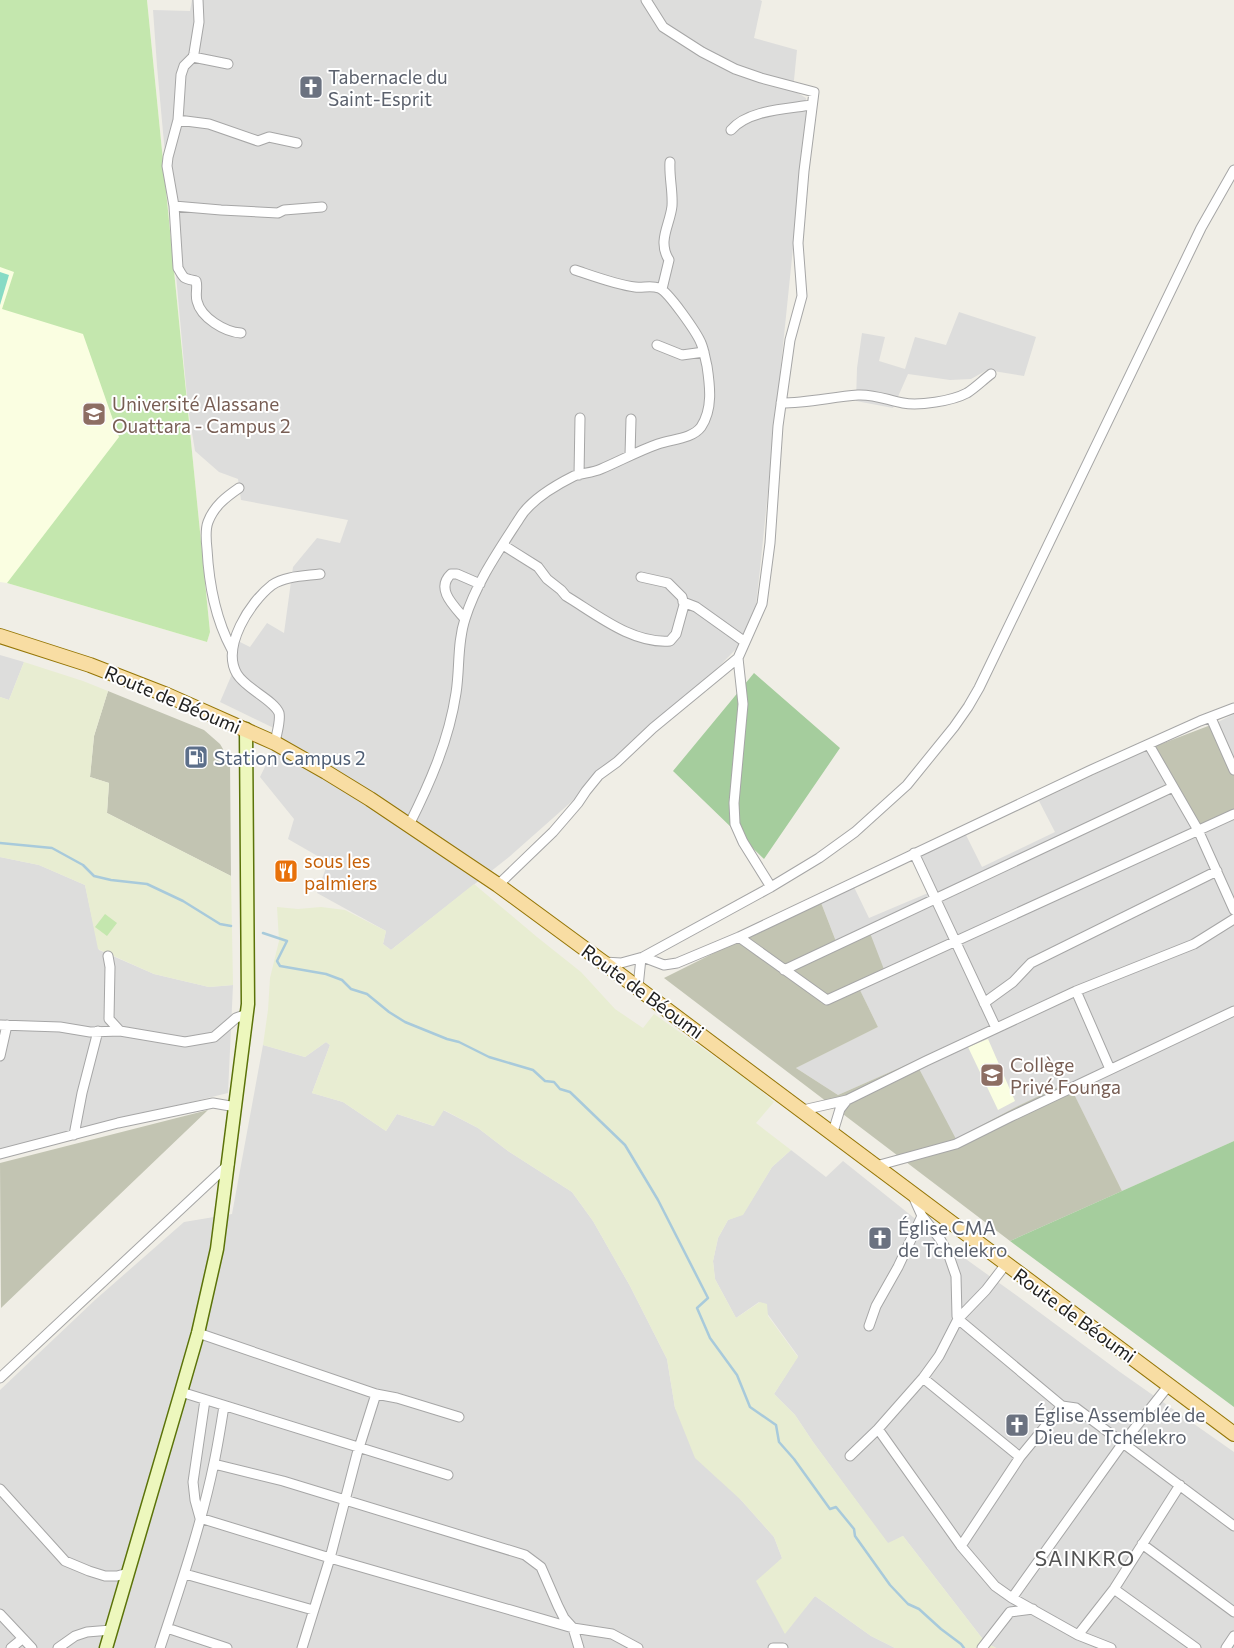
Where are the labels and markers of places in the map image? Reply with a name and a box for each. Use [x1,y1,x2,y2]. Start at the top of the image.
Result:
place label: Tabernacle du Saint-Esprit [328,65,448,110]
church icon: Tabernacle du Saint-Esprit [298,74,324,100]
place label: Université Alassane Ouattara - Campus 2 [112,392,290,437]
school or university icon: Université Alassane Ouattara - Campus 2 [81,401,107,427]
fuel station icon: Station Campus 2 [183,744,209,770]
place label: Station Campus 2 [214,746,365,769]
place label: sous les palmiers [304,849,377,894]
restaurant icon: sous les palmiers [273,858,299,884]
place label: Collège Privé Founga [1010,1053,1121,1098]
school or university icon: Collège Privé Founga [979,1062,1005,1088]
place label: Église CMA de Tchelekro [898,1216,1007,1261]
church icon: Église CMA de Tchelekro [867,1225,893,1251]
place label: Église Assemblée de Dieu de Tchelekro [1034,1403,1205,1448]
church icon: Église Assemblée de Dieu de Tchelekro [1004,1412,1030,1438]

